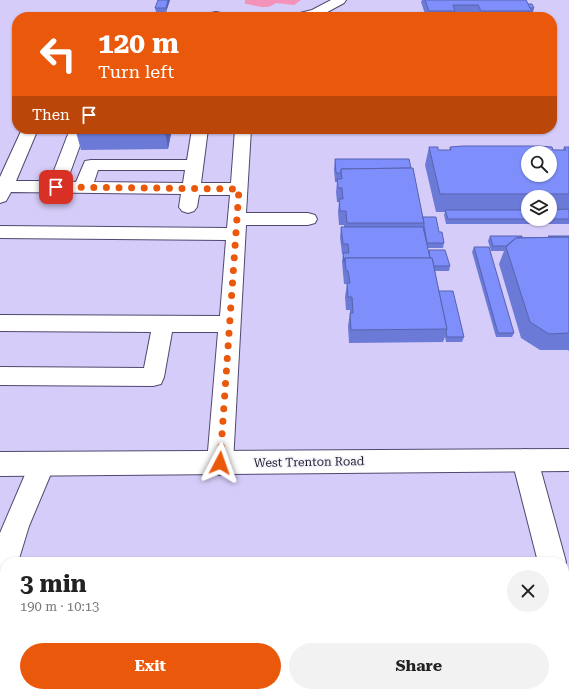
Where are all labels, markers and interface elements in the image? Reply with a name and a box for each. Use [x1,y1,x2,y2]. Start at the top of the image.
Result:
text: 120 m [98,27,179,60]
icon: left [32,28,84,80]
text: Turn left [98,61,174,82]
icon: arrive [78,104,100,126]
text: Then [32,106,70,124]
map controls [521,146,557,226]
button: search [521,146,557,182]
pin [39,170,73,204]
icon: arrive [45,176,67,198]
button: layers [521,190,557,226]
position arrow [199,442,241,484]
street label: West Trenton Road [254,454,365,470]
text: 3 min [20,570,87,598]
button: close [507,570,549,612]
text: 190 m · 10:13 [20,599,99,614]
button: Exit [20,643,281,689]
button: Share [289,643,549,689]

